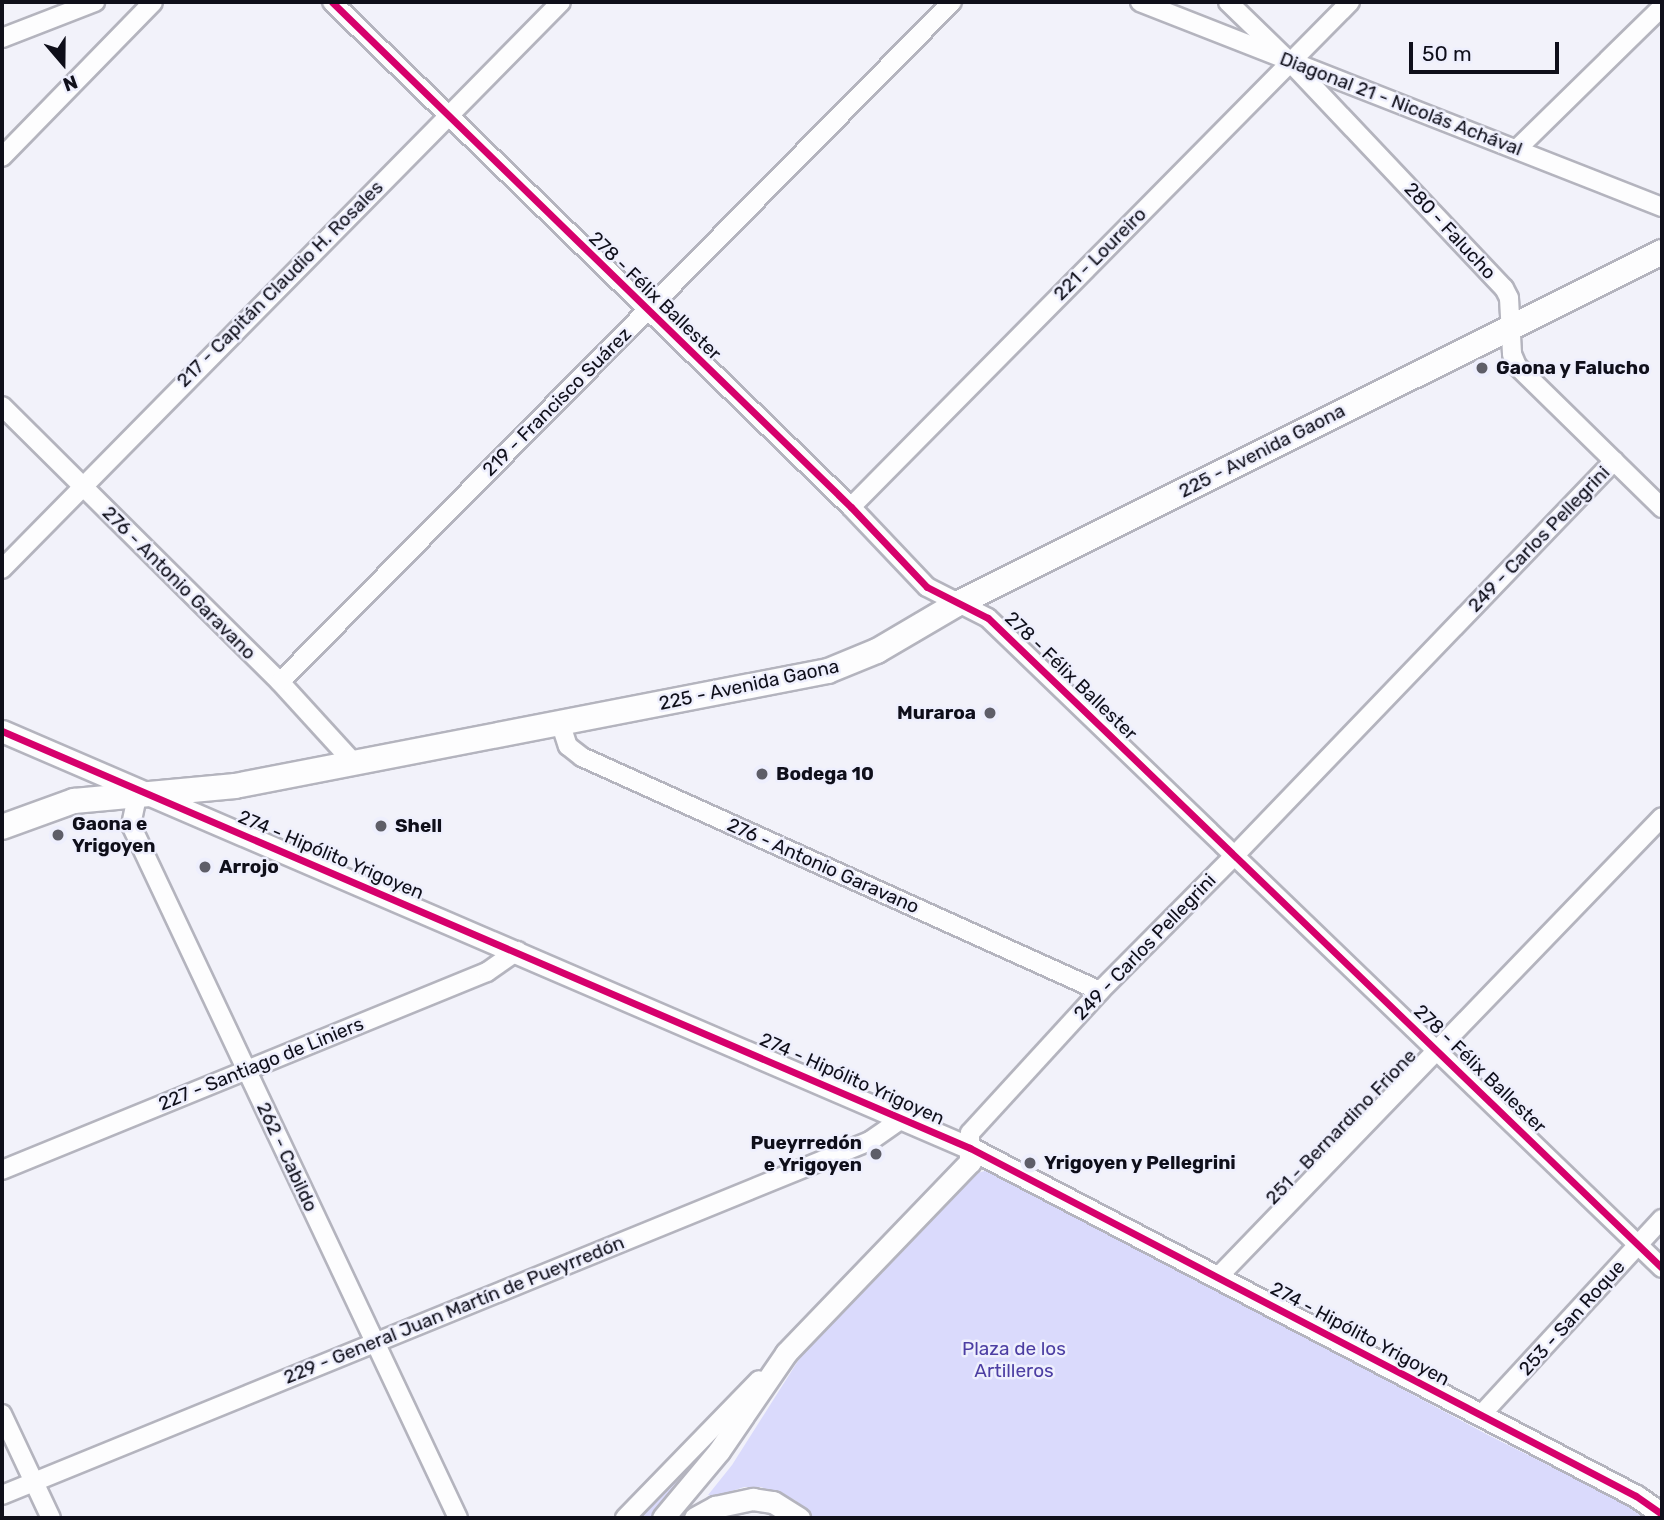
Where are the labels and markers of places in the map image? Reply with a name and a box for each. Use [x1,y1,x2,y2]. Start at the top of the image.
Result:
place label: Gaona y Falucho [1496,357,1651,379]
marker: Gaona y Falucho [1474,360,1490,376]
place label: Muraroa [897,702,976,724]
marker: Muraroa [982,705,998,721]
place label: Bodega 10 [776,763,874,785]
marker: Bodega 10 [754,766,770,782]
place label: Gaona e Yrigoyen [72,813,155,857]
place label: Shell [395,815,442,837]
marker: Shell [373,818,389,834]
marker: Gaona e Yrigoyen [50,827,66,843]
place label: Arrojo [219,856,279,878]
marker: Arrojo [197,859,213,875]
place label: Pueyrredón e Yrigoyen [751,1132,862,1176]
marker: Pueyrredón e Yrigoyen [868,1146,884,1162]
place label: Yrigoyen y Pellegrini [1044,1152,1237,1174]
marker: Yrigoyen y Pellegrini [1022,1155,1038,1171]

